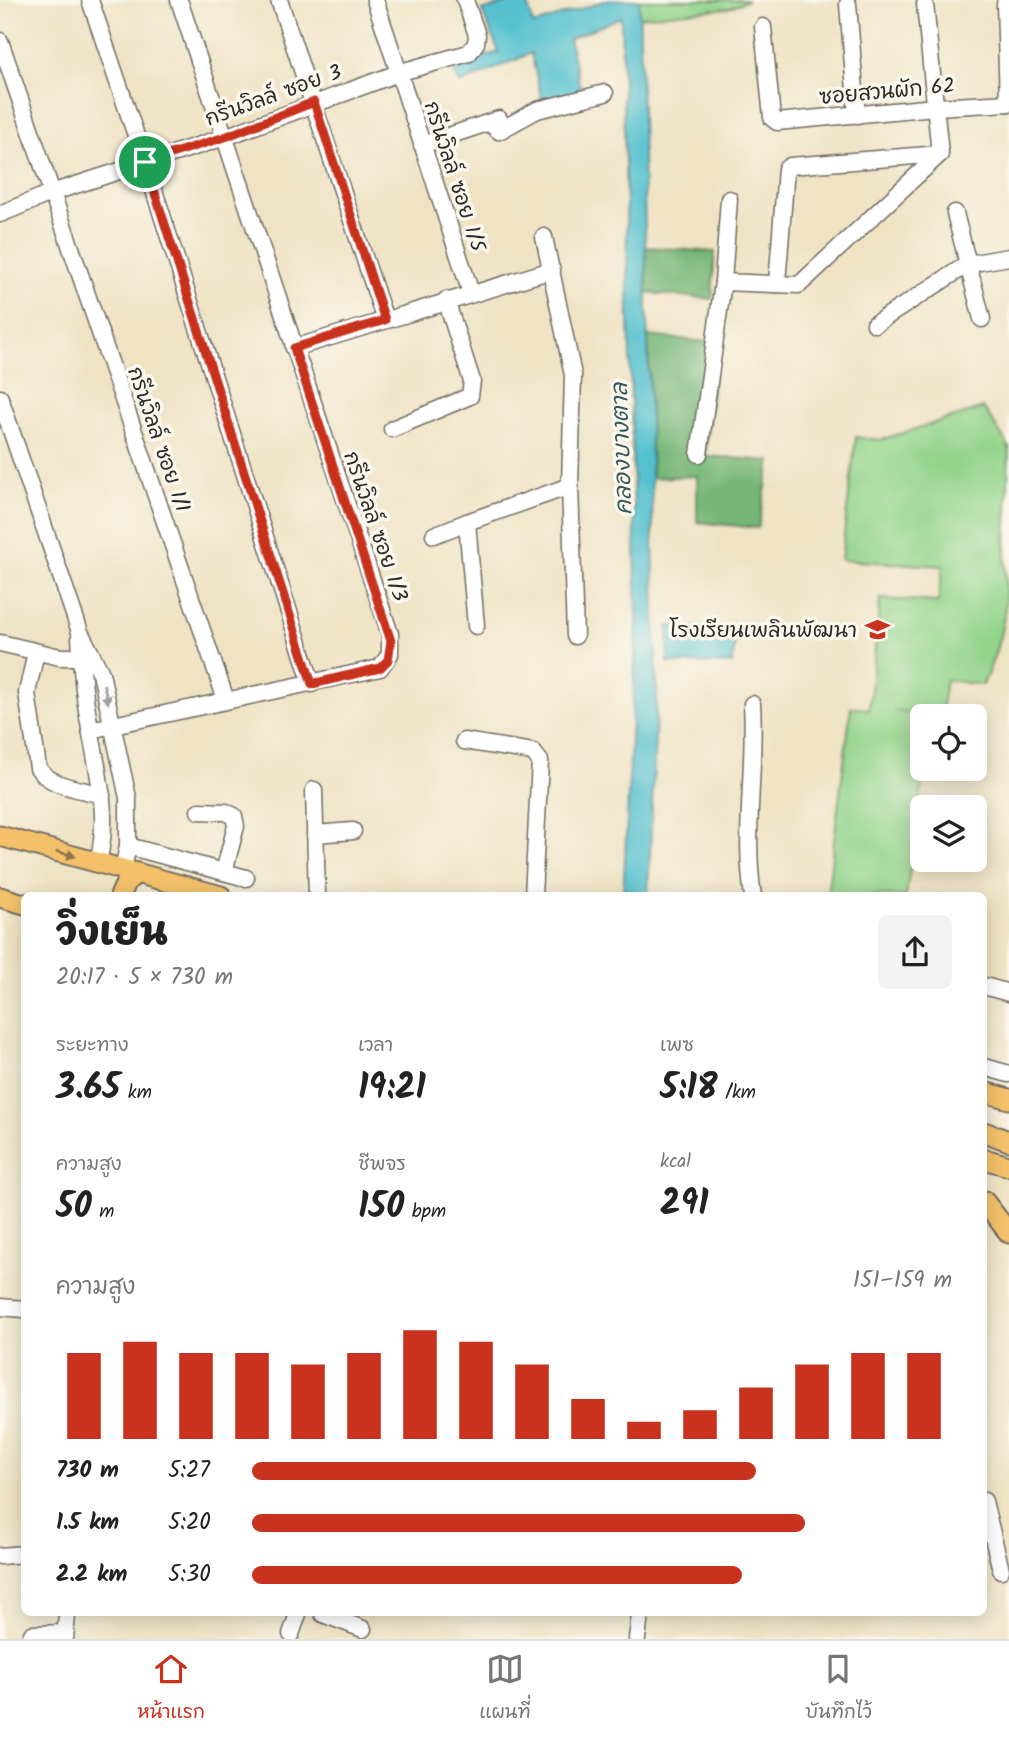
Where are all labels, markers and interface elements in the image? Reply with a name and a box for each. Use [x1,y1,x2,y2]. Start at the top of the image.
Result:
street label: กรีนวิลล์ ซอย 3 [201,56,347,136]
street label: ซอยสวนผัก 62 [818,70,956,115]
street label: กรีนวิลล์ ซอย 1/5 [414,97,494,258]
pin [115,132,175,192]
icon: arrive [126,143,164,181]
street label: กรีนวิลล์ ซอย 1/1 [117,362,198,517]
water label: คลองบางตาล [603,381,643,516]
street label: กรีนวิลล์ ซอย 1/3 [333,447,416,606]
place label: โรงเรียนเพลินพัฒนา [670,615,857,648]
school or university icon: โรงเรียนเพลินพัฒนา [863,616,891,644]
one-way arrow [101,683,112,705]
map controls [910,704,987,872]
button: locate [910,704,987,781]
button: layers [910,795,987,872]
one-way arrow [55,849,77,860]
text: วิ่งเย็น [56,904,168,964]
button: share [878,915,952,989]
text: 20:17 · 5 × 730 m [56,960,233,996]
text: ระยะทาง [56,1031,129,1061]
text: เวลา [358,1031,393,1061]
text: เพซ [660,1031,694,1061]
text: 3.65 [56,1061,120,1117]
text: 19:21 [358,1061,426,1117]
text: 5:18 [660,1061,718,1117]
text: km [120,1078,152,1108]
text: /km [718,1078,756,1108]
text: kcal [660,1147,691,1177]
text: ความสูง [56,1150,122,1180]
text: ชีพจร [358,1150,406,1180]
text: 291 [660,1177,709,1233]
text: 50 [56,1180,92,1236]
text: 150 [358,1180,404,1236]
text: m [92,1197,114,1227]
text: bpm [404,1197,446,1227]
text: 151–159 m [853,1263,952,1299]
text: ความสูง [56,1270,135,1306]
text: 730 m [56,1453,119,1489]
text: 5:27 [168,1453,210,1489]
text: 1.5 km [56,1505,119,1541]
text: 5:20 [168,1505,211,1541]
text: 2.2 km [56,1557,127,1593]
text: 5:30 [168,1557,211,1593]
tab: หน้าแรก [137,1650,205,1728]
tab: แผนที่ [479,1650,531,1728]
tab: บันทึกไว้ [805,1650,872,1728]

